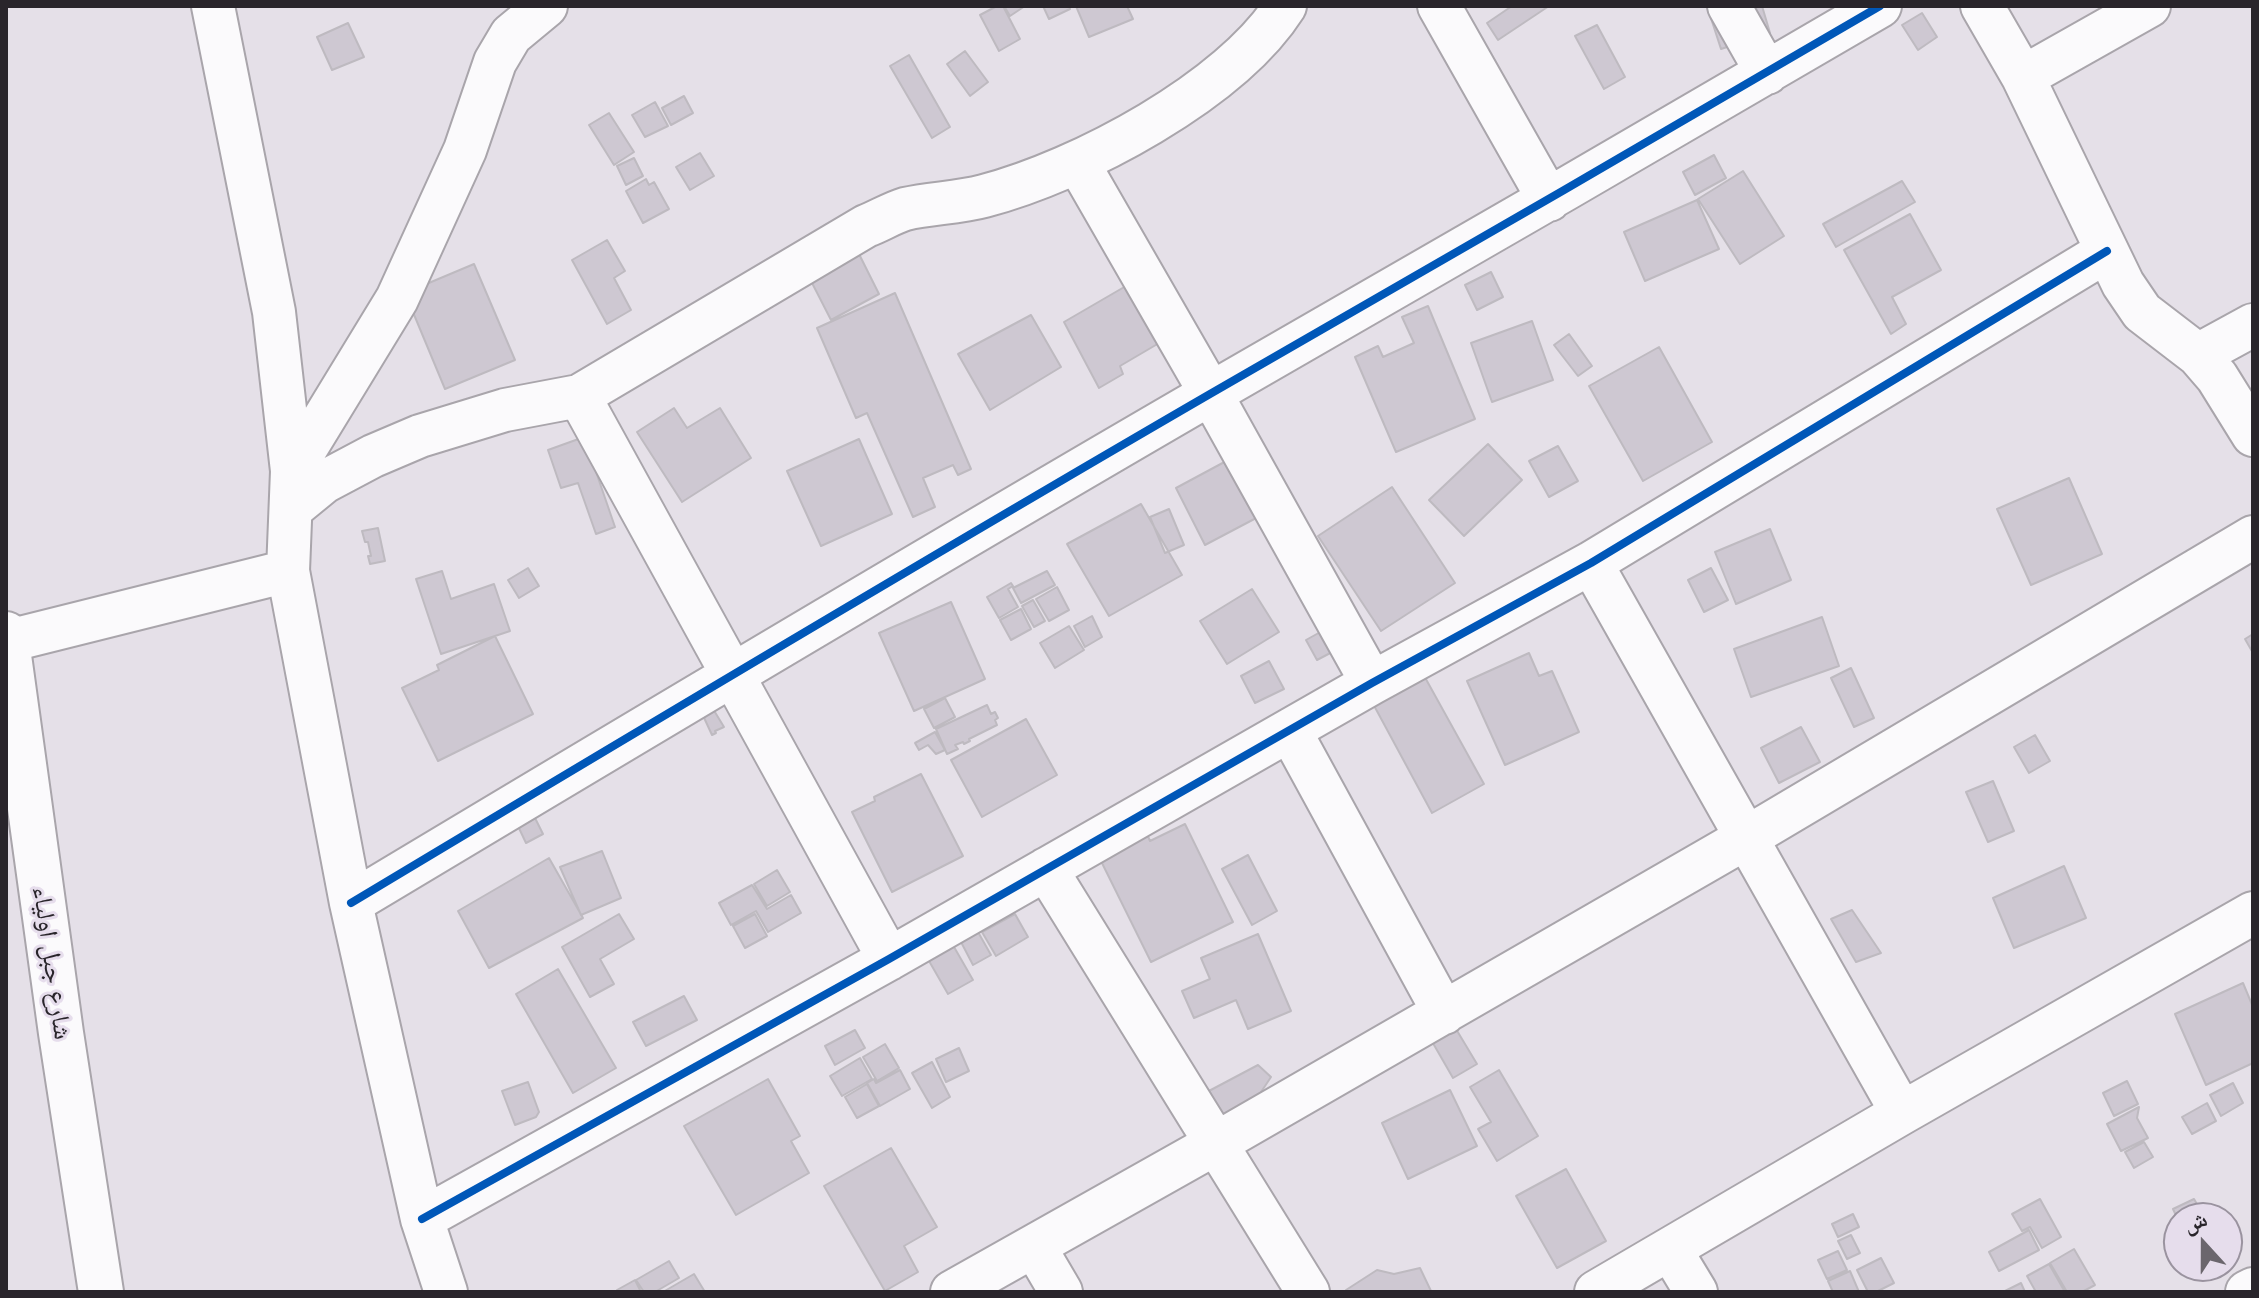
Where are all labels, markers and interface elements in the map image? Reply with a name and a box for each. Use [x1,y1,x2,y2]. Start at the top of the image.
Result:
street label: شارع جبل اولياء [26,884,78,1042]
north arrow [2163,1202,2243,1282]
text: ش [2179,1204,2211,1239]

